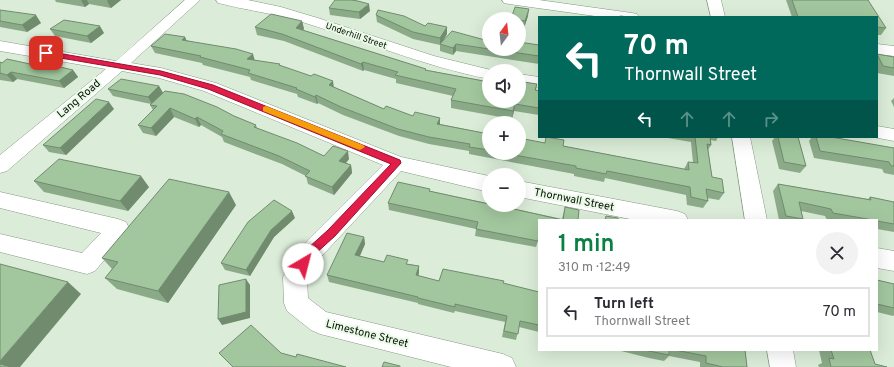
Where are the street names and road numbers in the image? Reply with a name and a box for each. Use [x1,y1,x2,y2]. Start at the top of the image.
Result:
street label: Underhill Street [324,20,388,52]
street label: Lang Road [54,77,104,121]
street label: Thornwall Street [533,185,615,215]
street label: Limestone Street [324,317,410,351]

